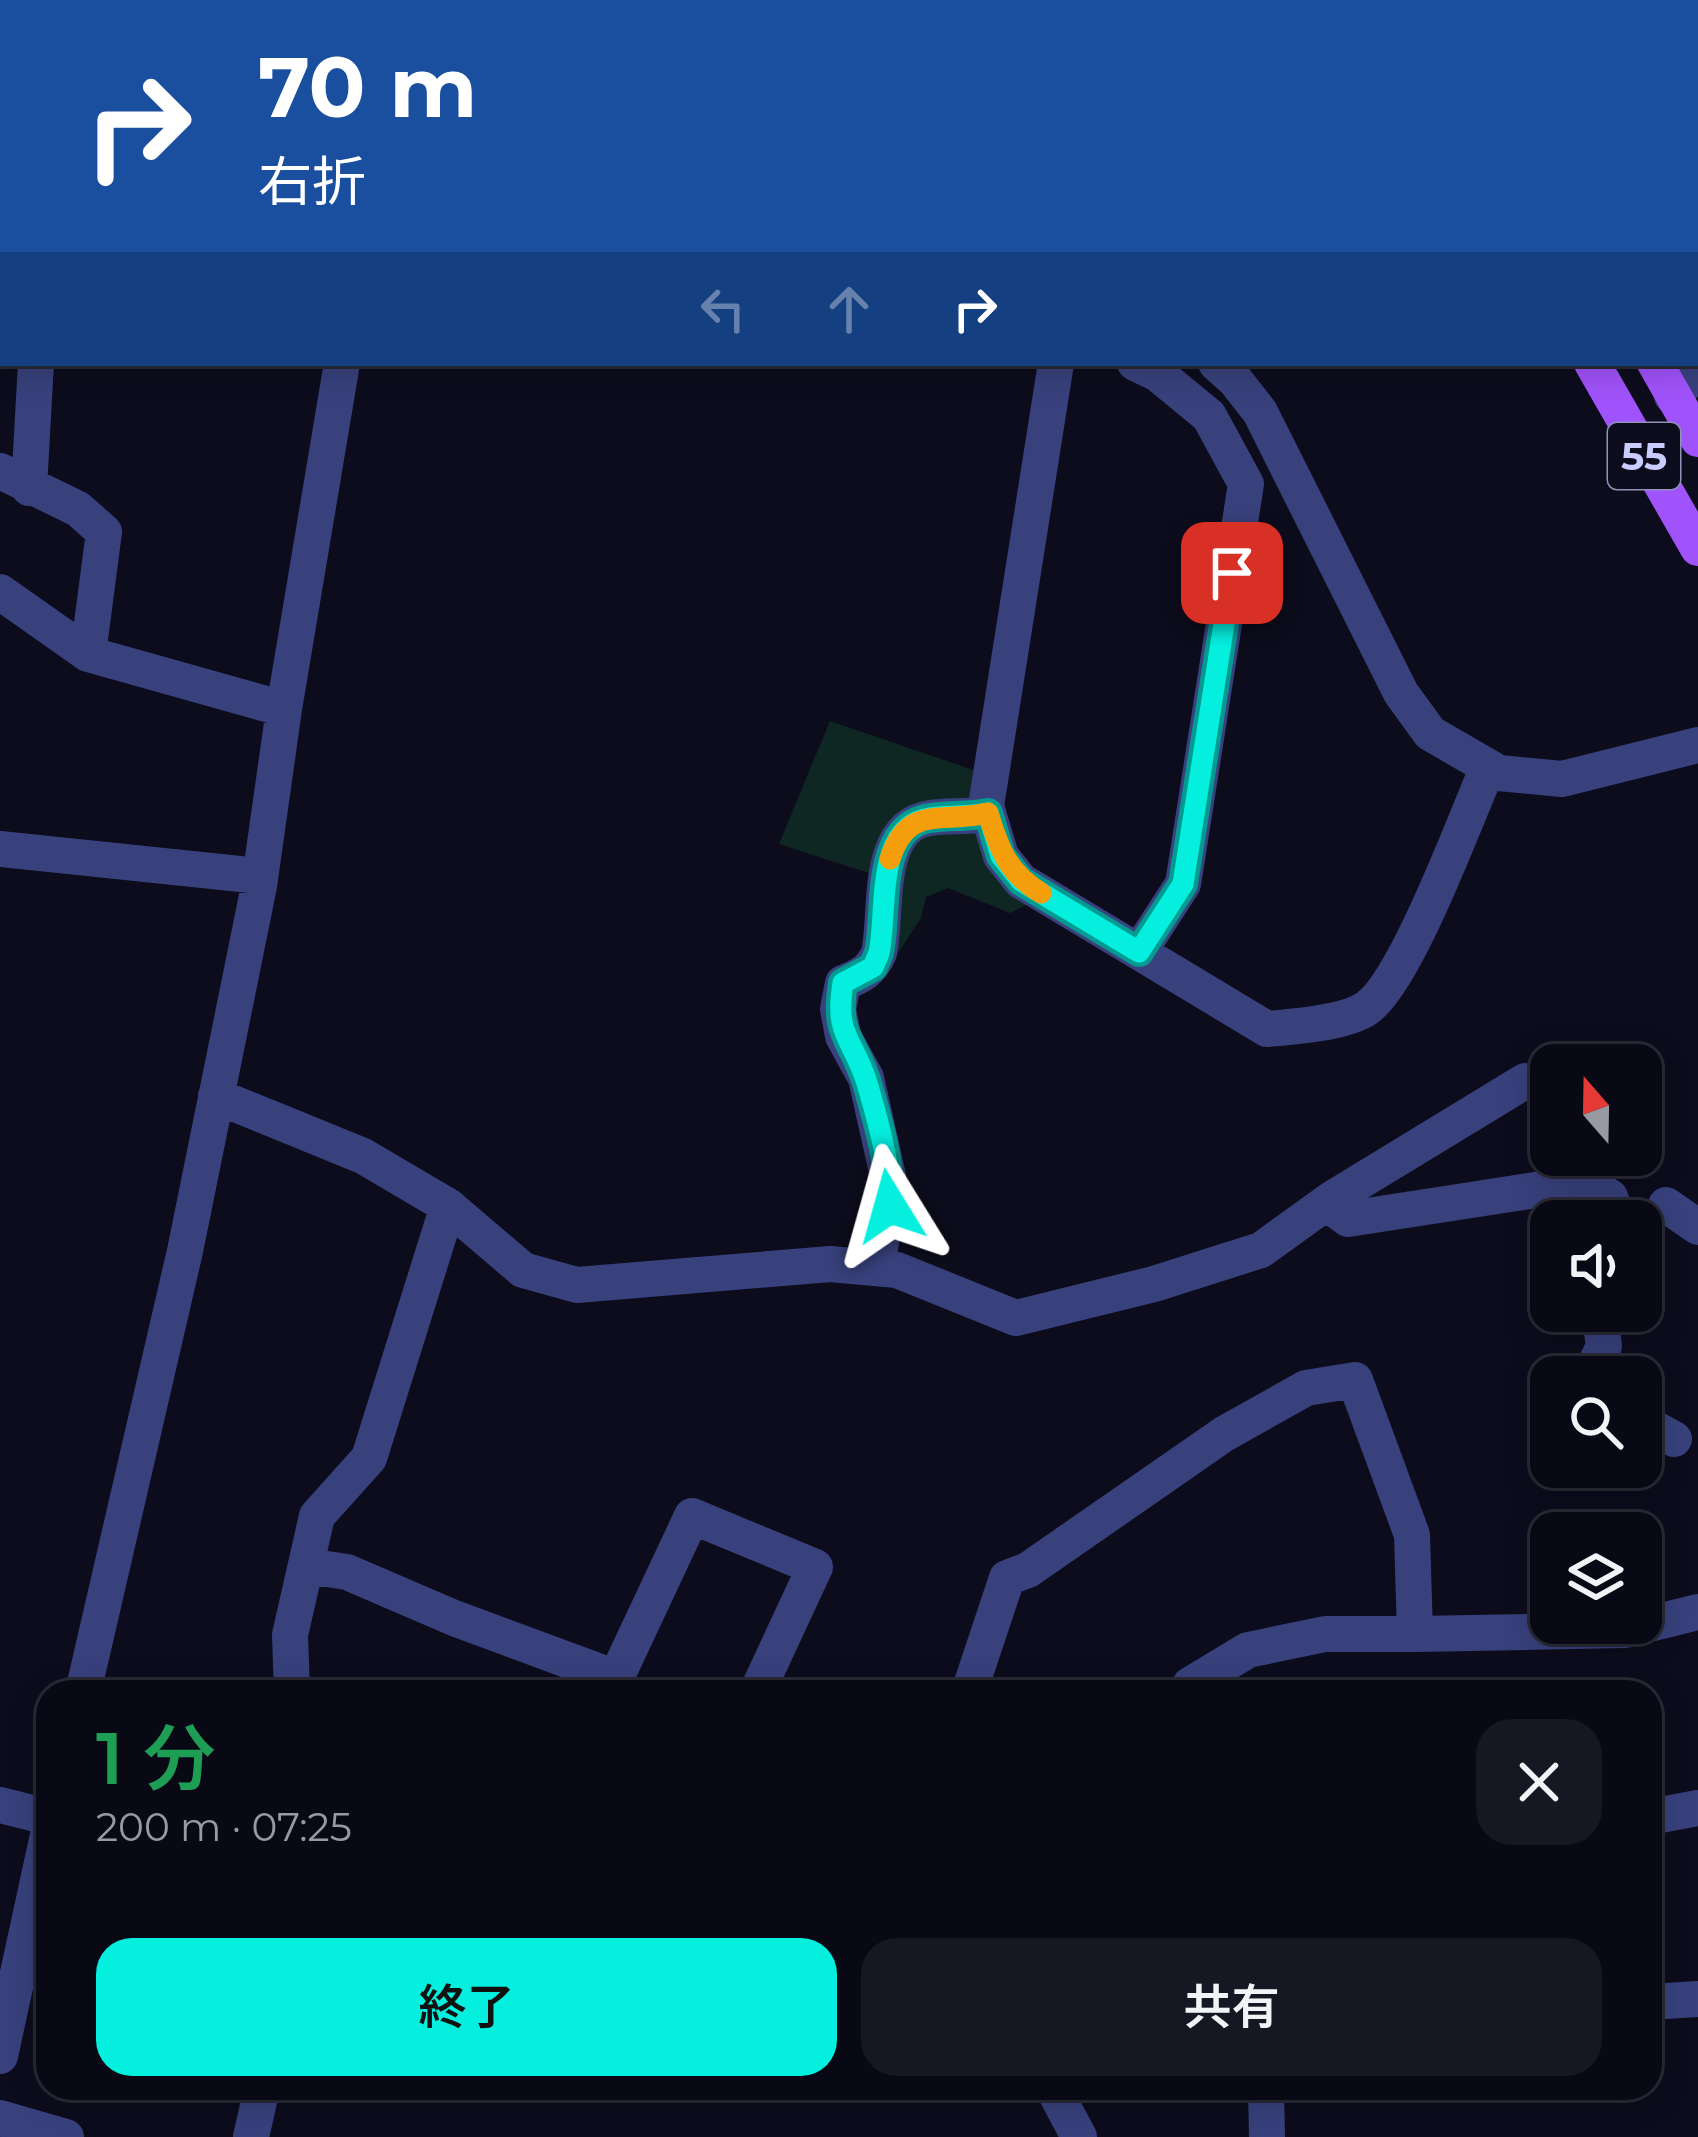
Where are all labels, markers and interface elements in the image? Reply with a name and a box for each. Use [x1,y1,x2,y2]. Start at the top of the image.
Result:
text: 70 m [258,36,477,138]
icon: right [60,48,216,204]
text: 右折 [258,149,366,215]
icon: left [690,276,756,342]
icon: ahead [816,276,882,342]
icon: right [942,276,1008,342]
road number: 55 [1608,423,1680,489]
pin [1181,522,1283,624]
icon: arrive [1199,540,1265,606]
north arrow [1530,1044,1662,1176]
map controls [1530,1044,1662,1644]
position arrow [827,1143,953,1269]
button: sound [1530,1200,1662,1332]
button: search [1530,1356,1662,1488]
button: layers [1530,1512,1662,1644]
text: 1 分 [96,1714,215,1802]
button: close [1476,1719,1602,1845]
text: 200 m · 07:25 [96,1803,352,1851]
button: 終了 [96,1938,837,2076]
button: 共有 [861,1938,1602,2076]

